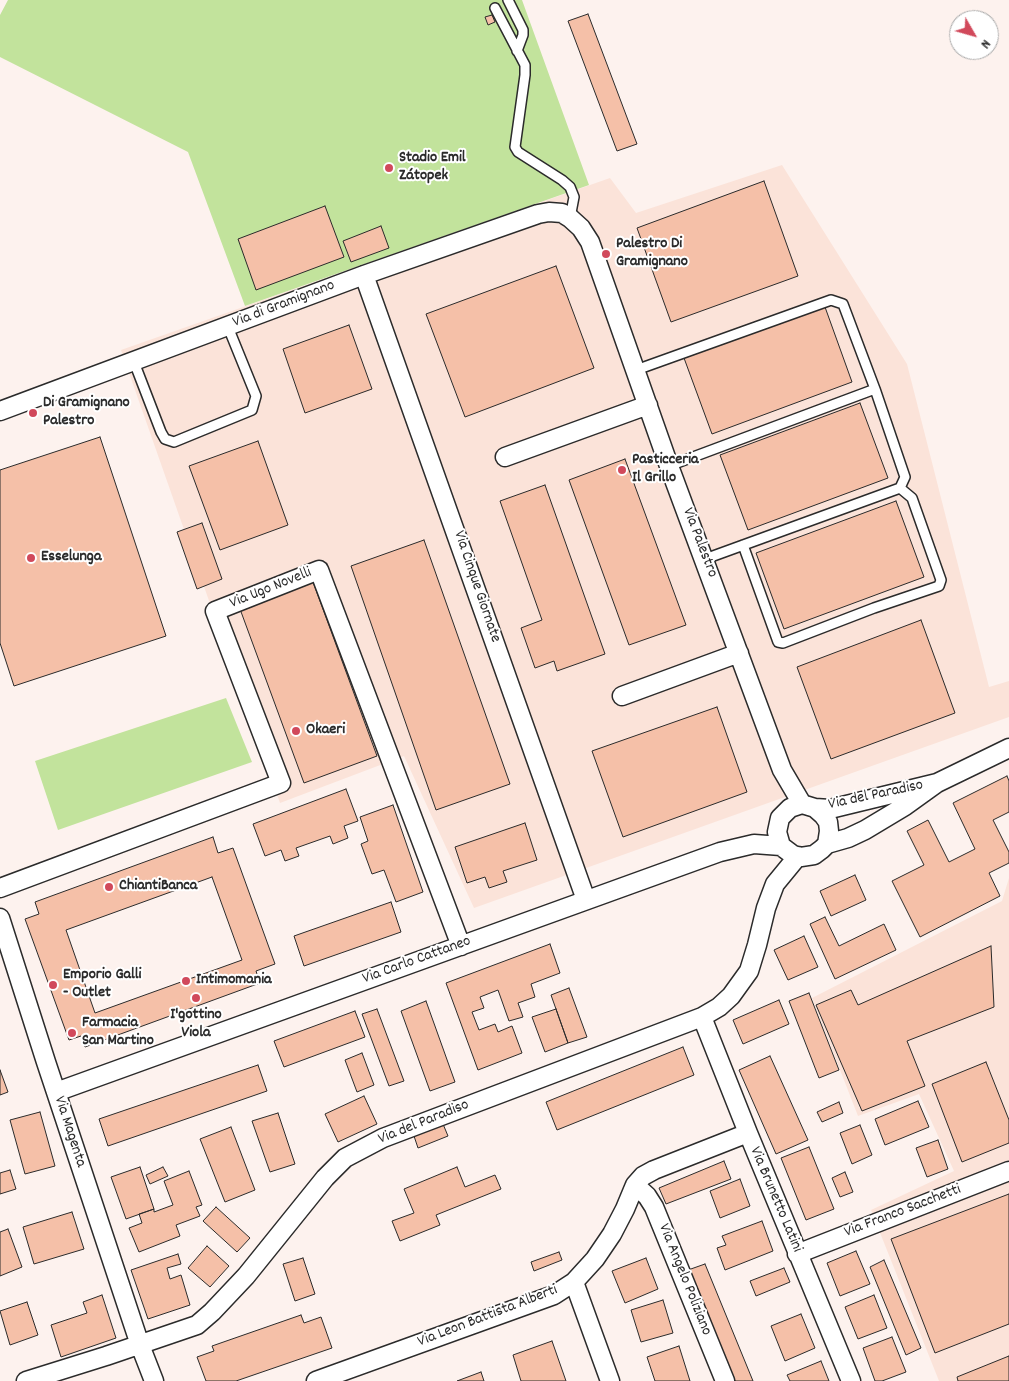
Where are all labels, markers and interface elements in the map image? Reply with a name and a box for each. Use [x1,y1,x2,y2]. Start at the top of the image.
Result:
north arrow [949,10,999,60]
text: N [975,35,995,52]
place label: Stadio Emil Zátopek [399,149,466,187]
marker: Stadio Emil Zátopek [383,162,395,174]
place label: Palestro Di Gramignano [616,235,688,273]
marker: Palestro Di Gramignano [600,248,612,260]
street label: Via di Gramignano [230,277,338,333]
place label: Di Gramignano Palestro [43,394,130,432]
marker: Di Gramignano Palestro [27,407,39,419]
place label: Pasticceria Il Grillo [632,451,699,489]
marker: Pasticceria Il Grillo [616,464,628,476]
street label: Via Palestro [677,505,721,581]
street label: Via Cinque Giornate [448,529,504,645]
place label: Esselunga [41,548,101,568]
marker: Esselunga [25,552,37,564]
street label: Via Ugo Novelli [227,564,315,614]
place label: Okaeri [306,721,345,741]
marker: Okaeri [290,725,302,737]
street label: Via del Paradiso [827,777,925,815]
place label: ChiantiBanca [119,877,197,897]
marker: ChiantiBanca [103,881,115,893]
street label: Via Carlo Cattaneo [360,932,474,990]
place label: Emporio Galli - Outlet [63,966,142,1004]
place label: Intimomania [196,971,272,991]
marker: Intimomania [180,975,192,987]
marker: Emporio Galli - Outlet [47,979,59,991]
marker: I'gottino Viola [190,992,202,1004]
place label: I'gottino Viola [170,1006,222,1044]
place label: Farmacia San Martino [82,1014,154,1052]
marker: Farmacia San Martino [66,1027,78,1039]
street label: Via Magenta [49,1094,89,1170]
street label: Via del Paradiso [376,1096,472,1150]
street label: Via Brunetto Latini [744,1145,806,1255]
street label: Via Franco Sacchetti [842,1181,964,1243]
street label: Via Angelo Poliziano [653,1221,715,1339]
street label: Via Leon Battista Alberti [415,1281,561,1353]

